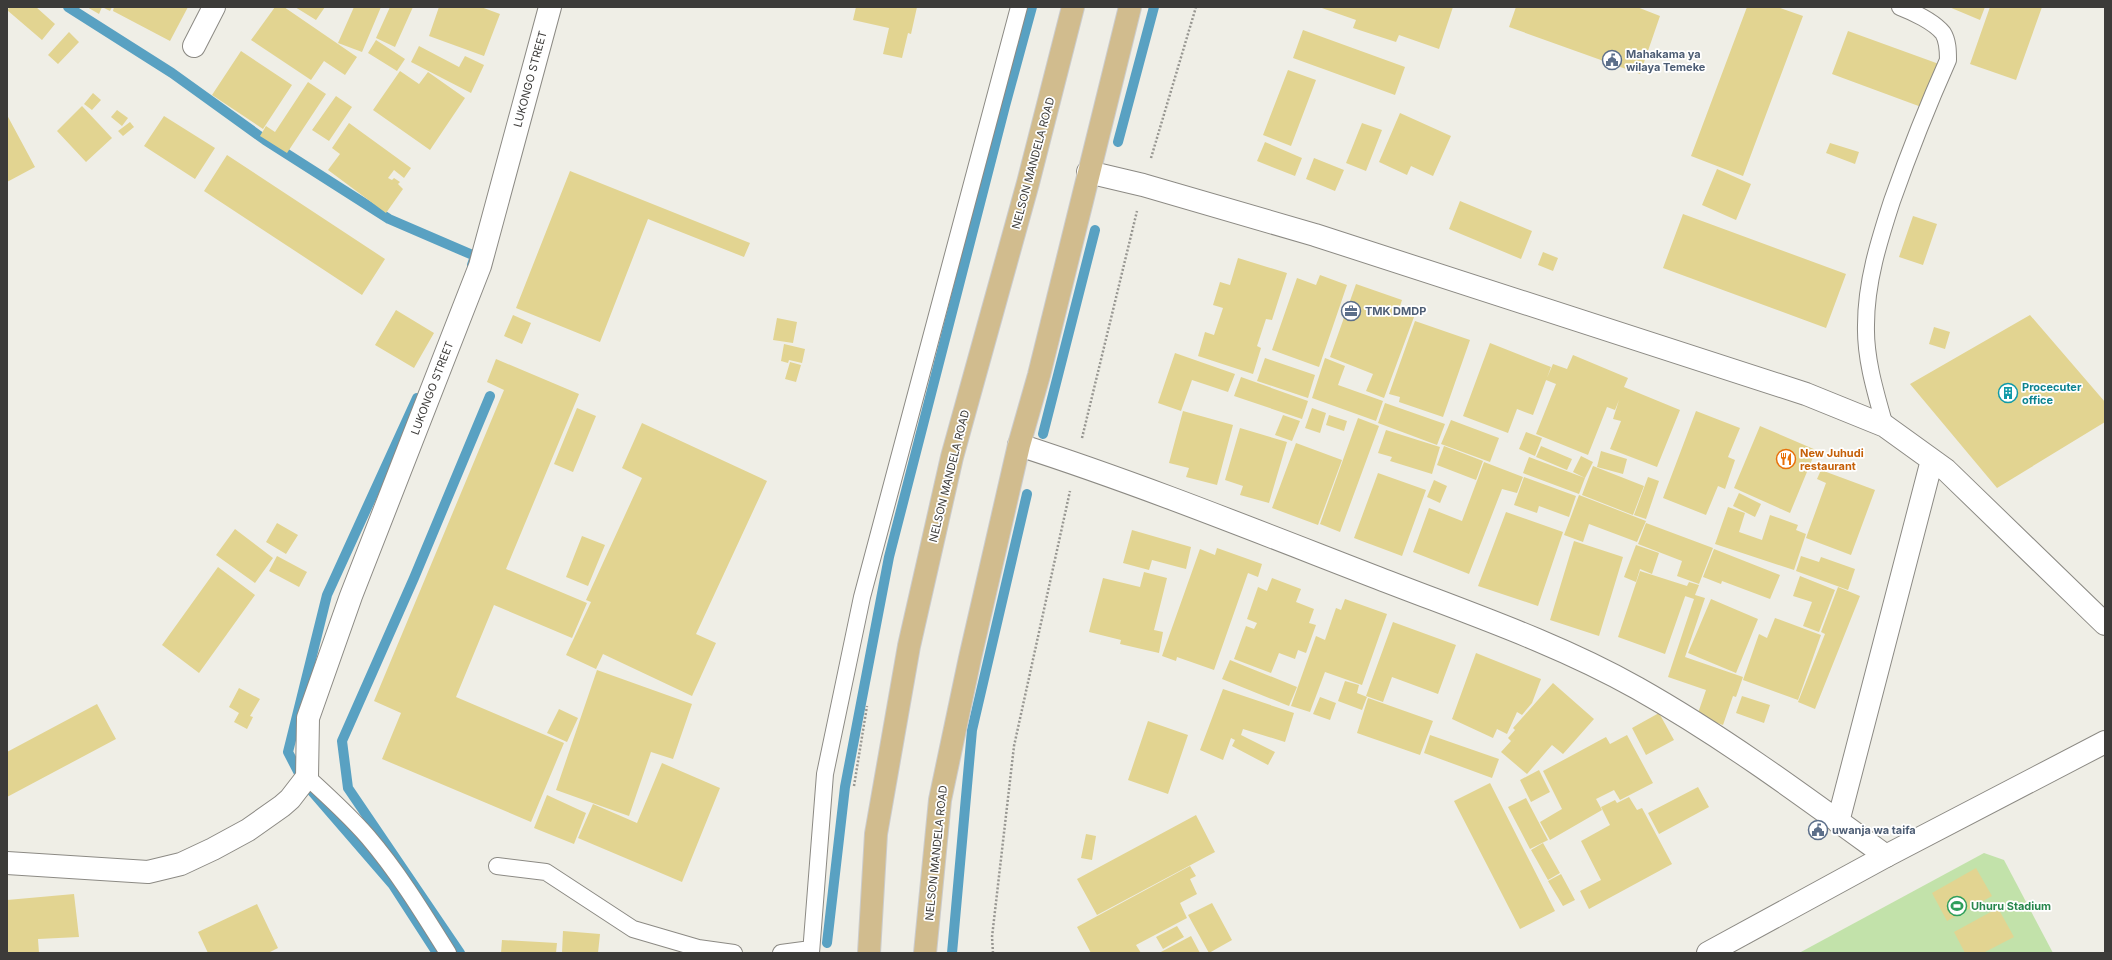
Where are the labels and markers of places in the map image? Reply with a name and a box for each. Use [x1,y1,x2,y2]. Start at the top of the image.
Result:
place label: Mahakama ya wilaya Temeke [1626,47,1706,74]
public building icon: Mahakama ya wilaya Temeke [1601,49,1623,71]
office icon: TMK DMDP [1340,300,1362,322]
place label: TMK DMDP [1365,304,1426,318]
place label: Procecuter office [2022,380,2082,407]
building icon: Procecuter office [1997,382,2019,404]
place label: New Juhudi restaurant [1800,446,1864,473]
restaurant icon: New Juhudi restaurant [1775,448,1797,470]
public building icon: uwanja wa taifa [1807,819,1829,841]
place label: uwanja wa taifa [1832,823,1916,837]
sports icon: Uhuru Stadium [1946,895,1968,917]
place label: Uhuru Stadium [1971,899,2051,913]

